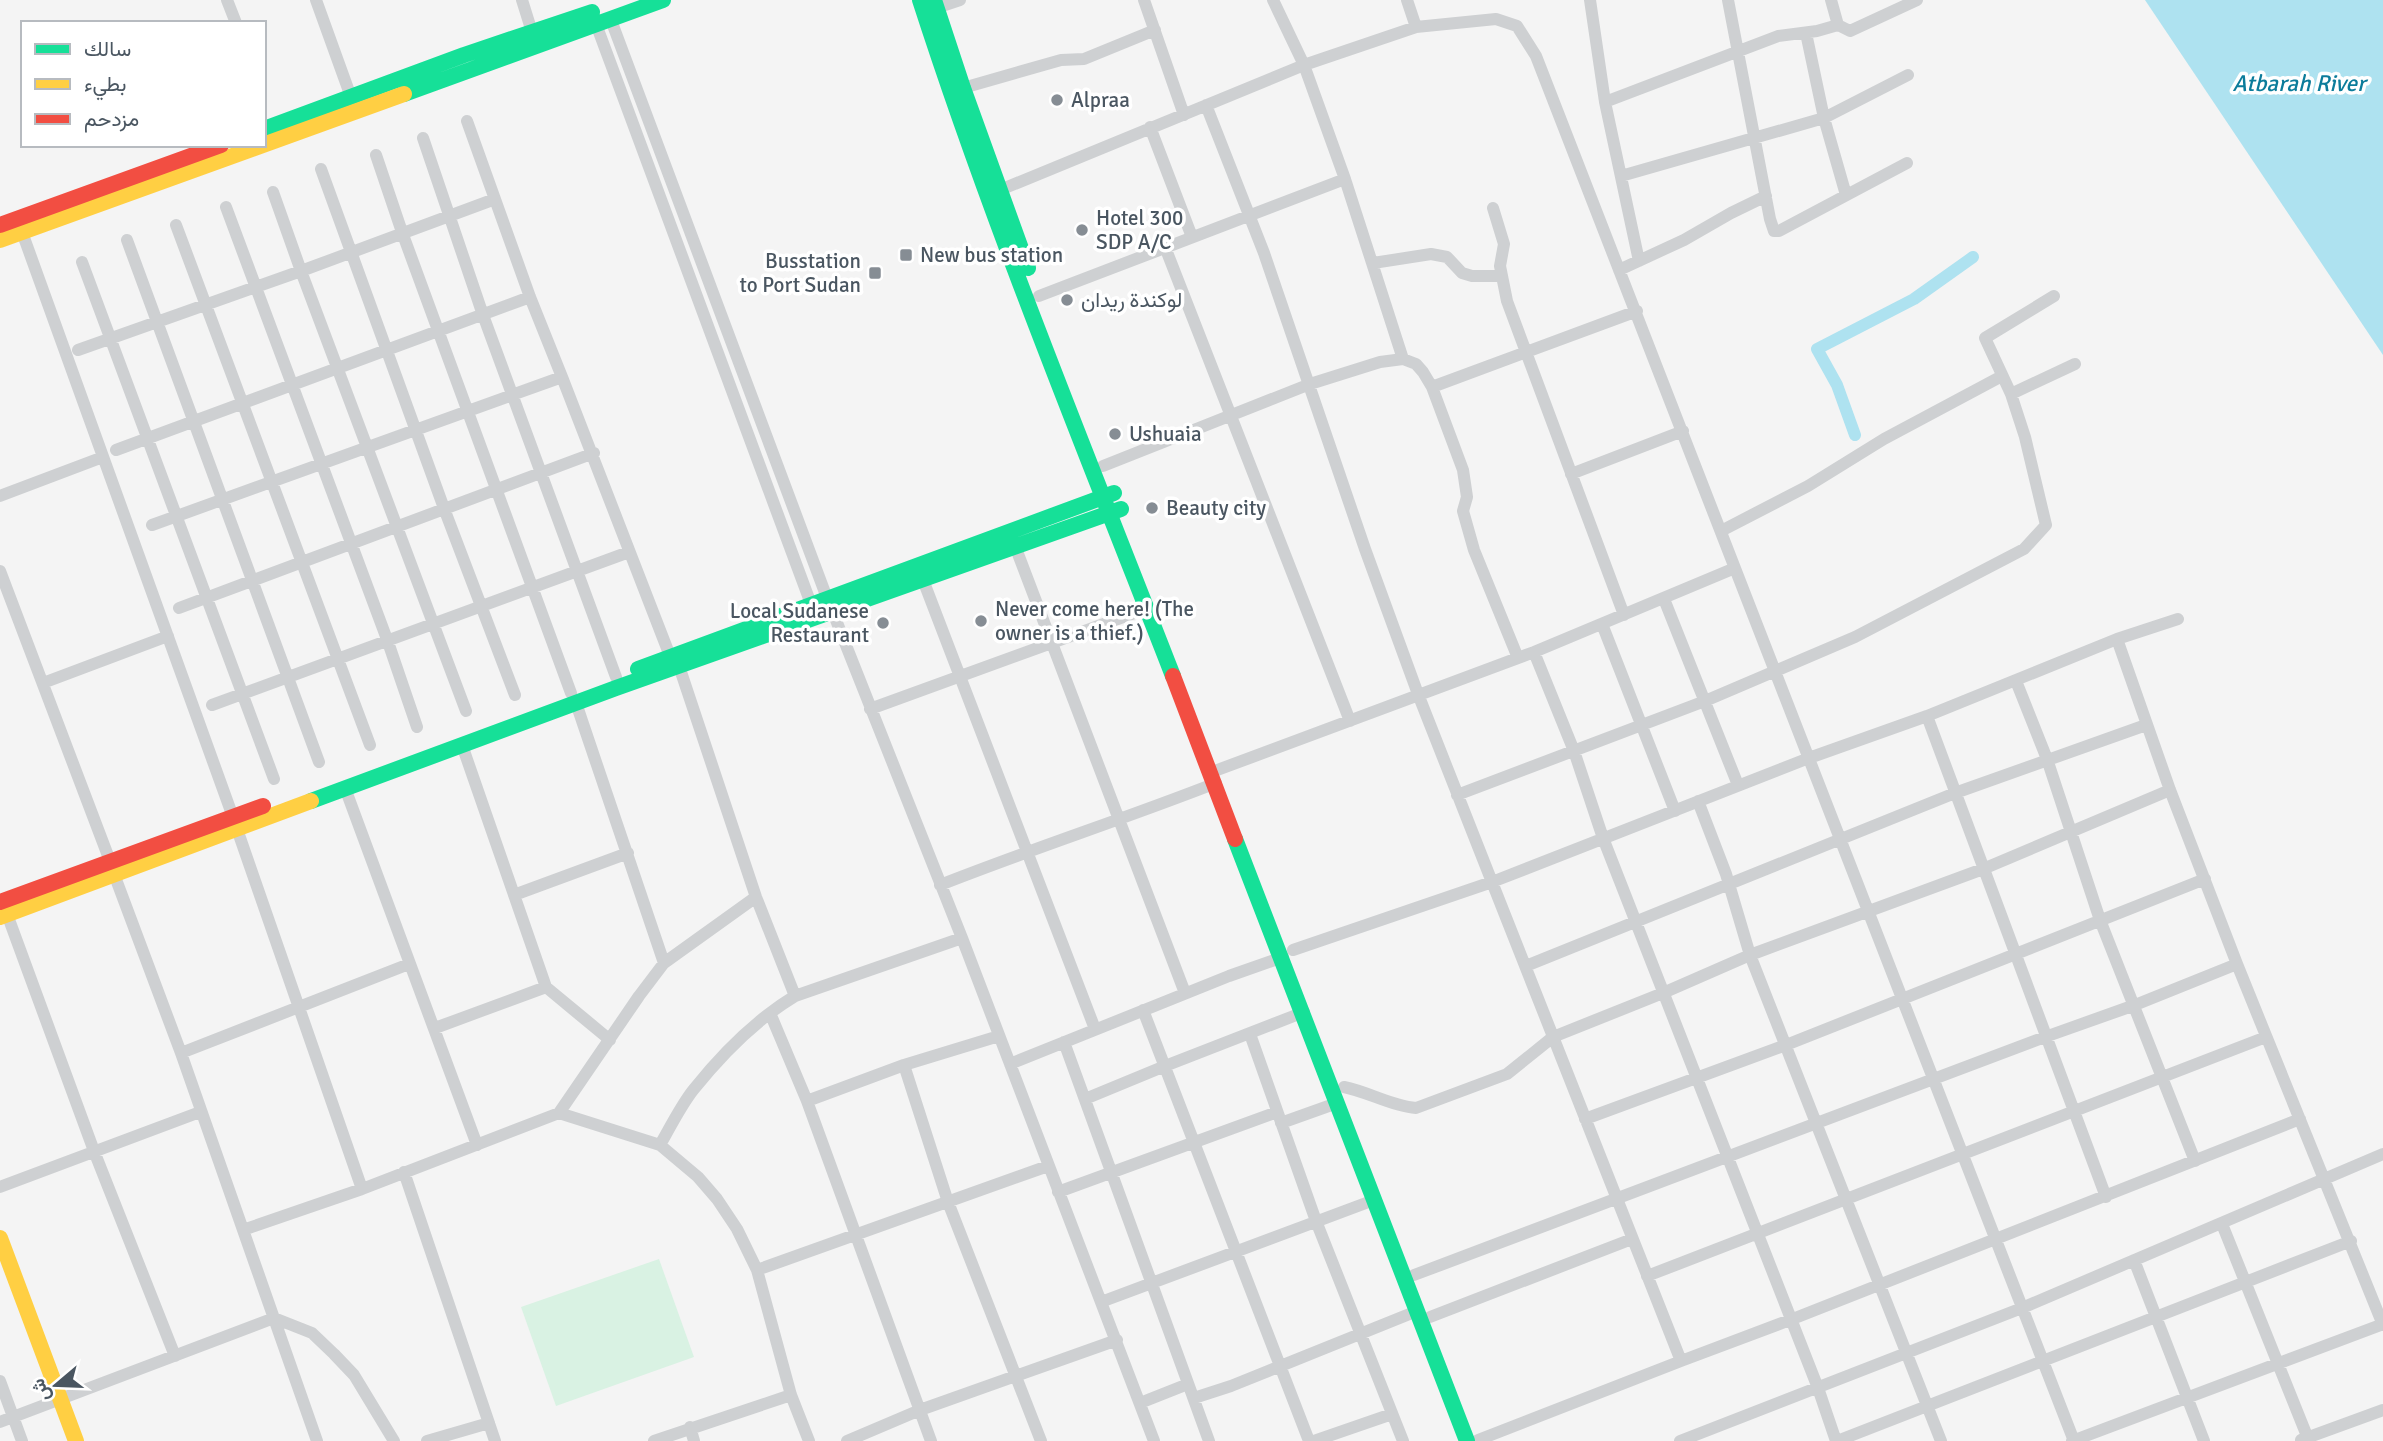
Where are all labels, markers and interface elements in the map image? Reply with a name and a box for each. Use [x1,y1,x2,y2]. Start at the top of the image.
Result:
legend [21,21,266,147]
text: سالك [84,36,131,62]
water label: Atbarah River [2233,69,2369,98]
text: بطيء [84,71,127,101]
place label: Alpraa [1071,87,1130,113]
marker: Alpraa [1049,92,1065,108]
text: مزدحم [84,106,139,133]
place label: Hotel 300 SDP A/C [1096,205,1183,255]
marker: Hotel 300 SDP A/C [1074,222,1090,238]
place label: New bus station [920,242,1063,268]
marker: New bus station [898,247,914,263]
place label: Busstation to Port Sudan [740,248,861,298]
marker: Busstation to Port Sudan [867,265,883,281]
place label: لوكندة ريدان [1081,287,1182,313]
marker: لوكندة ريدان [1059,292,1075,308]
place label: Ushuaia [1129,421,1202,447]
marker: Ushuaia [1107,426,1123,442]
place label: Beauty city [1166,495,1266,521]
marker: Beauty city [1144,500,1160,516]
place label: Never come here! (The owner is a thief.) [995,596,1194,646]
place label: Local Sudanese Restaurant [730,598,869,648]
marker: Never come here! (The owner is a thief.) [973,613,989,629]
marker: Local Sudanese Restaurant [875,615,891,631]
north arrow [21,1350,91,1420]
text: ش [26,1375,56,1405]

